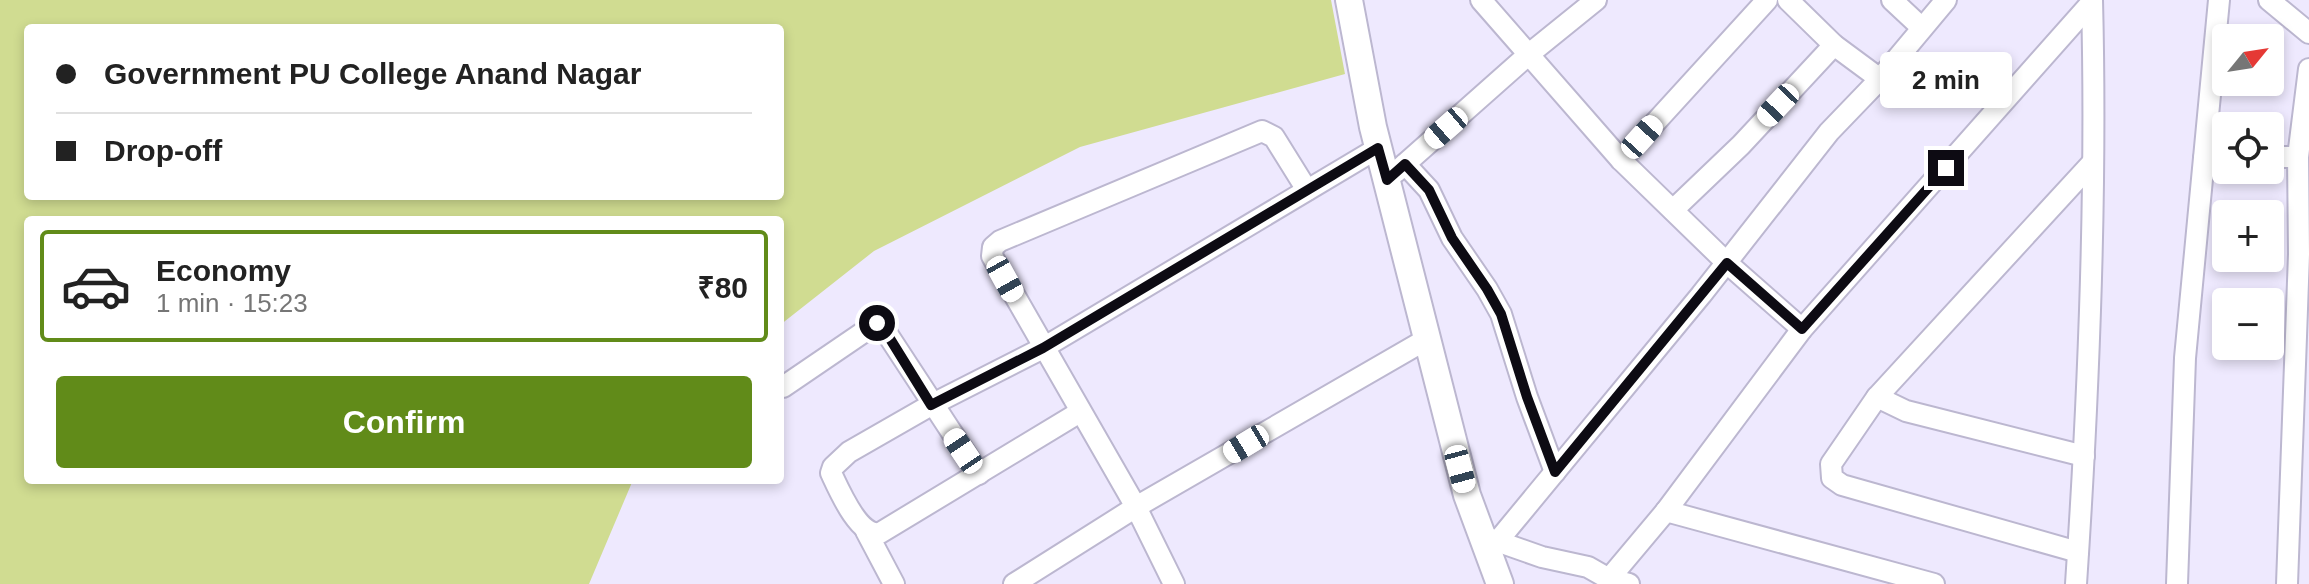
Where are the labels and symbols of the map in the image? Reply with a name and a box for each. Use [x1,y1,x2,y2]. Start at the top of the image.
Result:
north arrow [2212,24,2284,96]
callout: 2 min [1880,52,2012,108]
car [1753,79,1803,131]
car [1420,103,1472,153]
car [1617,111,1667,163]
route end [1928,150,1964,186]
car [983,252,1027,306]
route start [859,305,895,341]
car [1219,421,1273,467]
car [940,424,986,478]
car [1442,443,1478,495]

